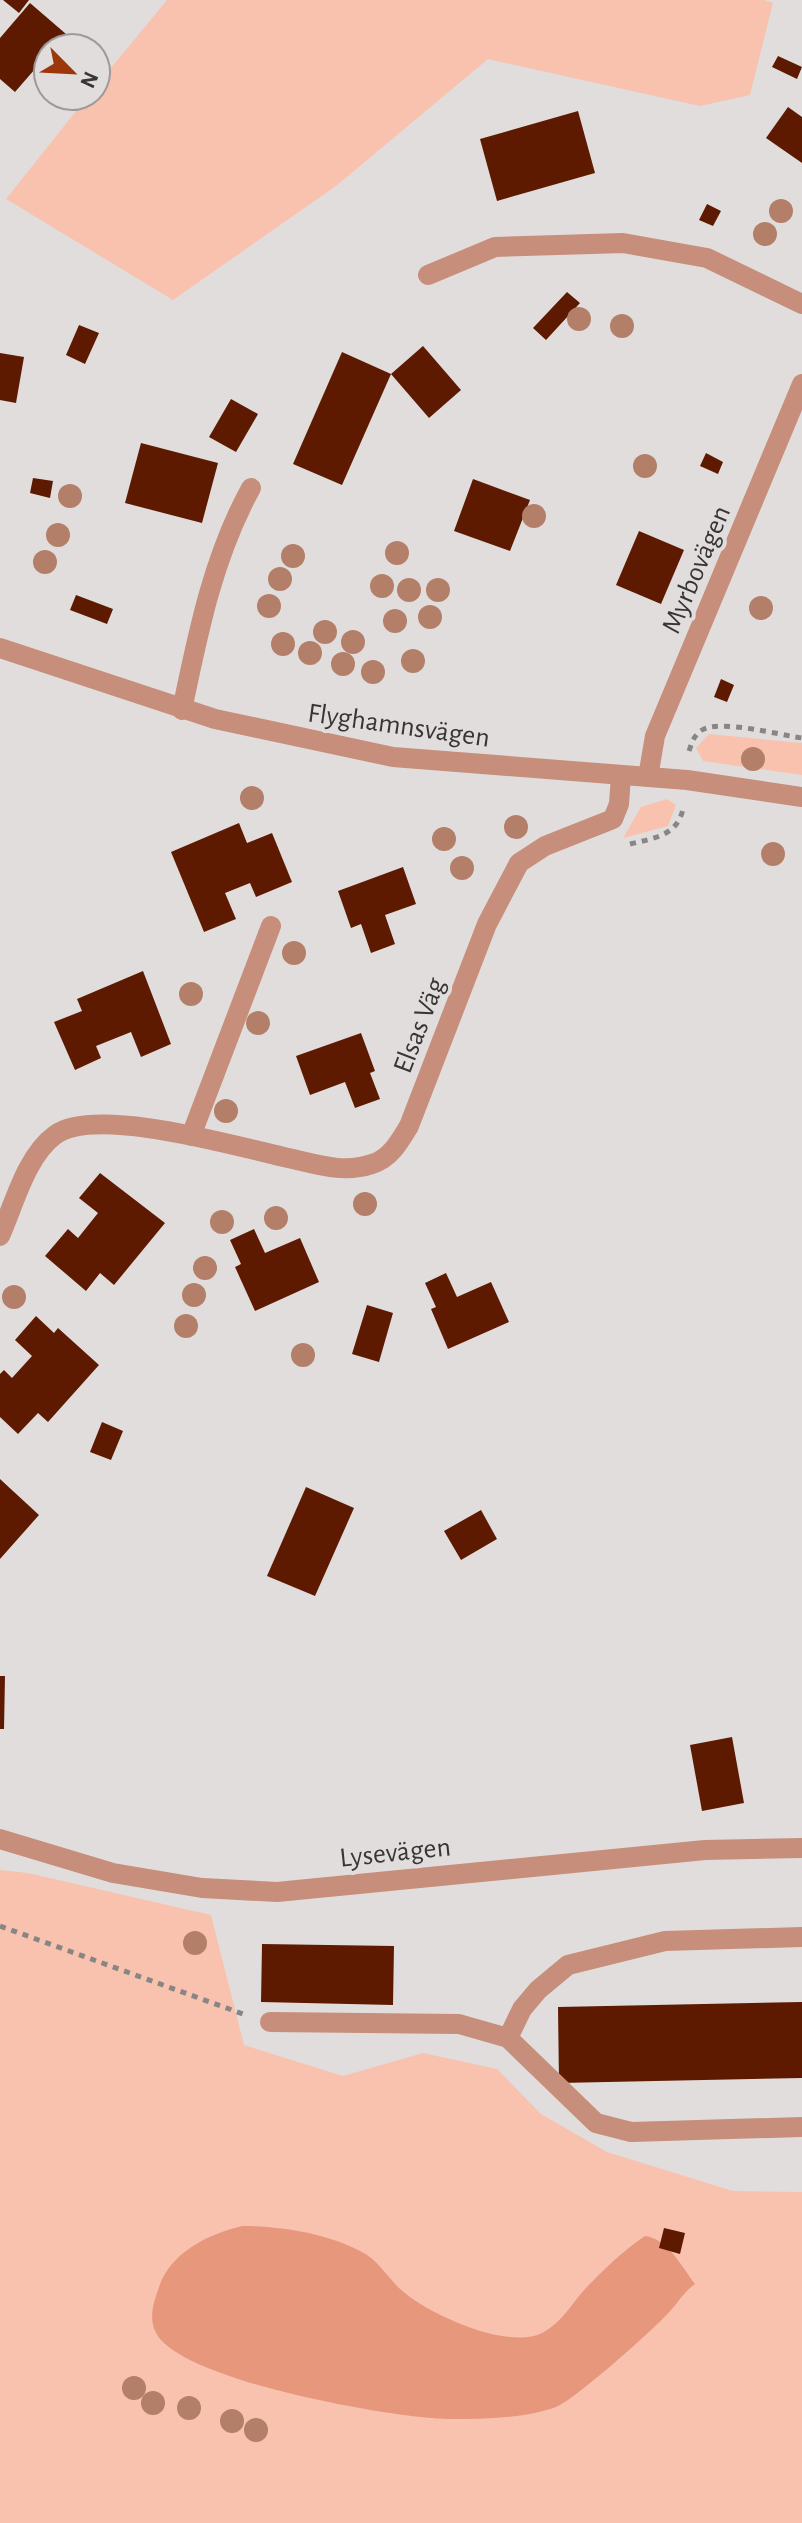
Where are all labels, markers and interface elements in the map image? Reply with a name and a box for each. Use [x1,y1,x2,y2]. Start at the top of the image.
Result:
north arrow [32,32,112,112]
text: N [76,68,103,91]
street label: Myrbovägen [657,502,736,638]
street label: Flyghamnsvägen [306,699,492,753]
street label: Elsas Väg [389,974,451,1077]
street label: Lysevägen [338,1833,452,1873]

